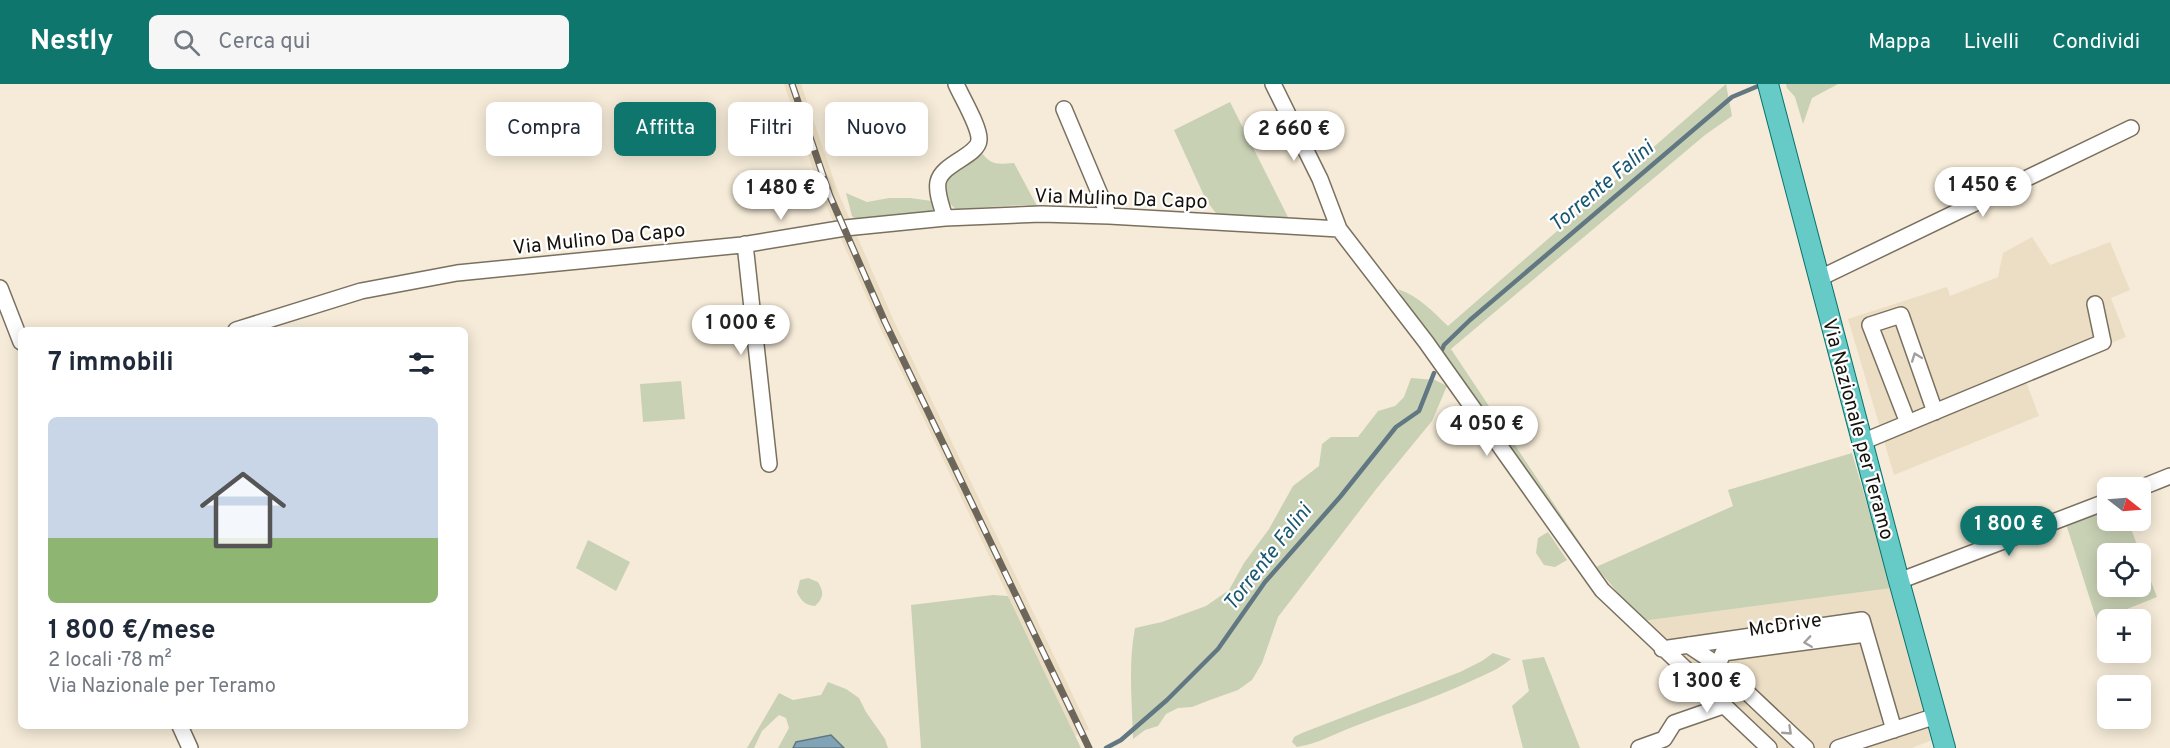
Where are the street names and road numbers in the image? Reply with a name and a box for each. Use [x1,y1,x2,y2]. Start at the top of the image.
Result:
street label: Via Mulino Da Capo [1034,184,1208,216]
street label: Via Mulino Da Capo [512,218,687,262]
street label: Via Nazionale per Teramo [1815,316,1899,543]
street label: McDrive [1747,608,1823,644]

